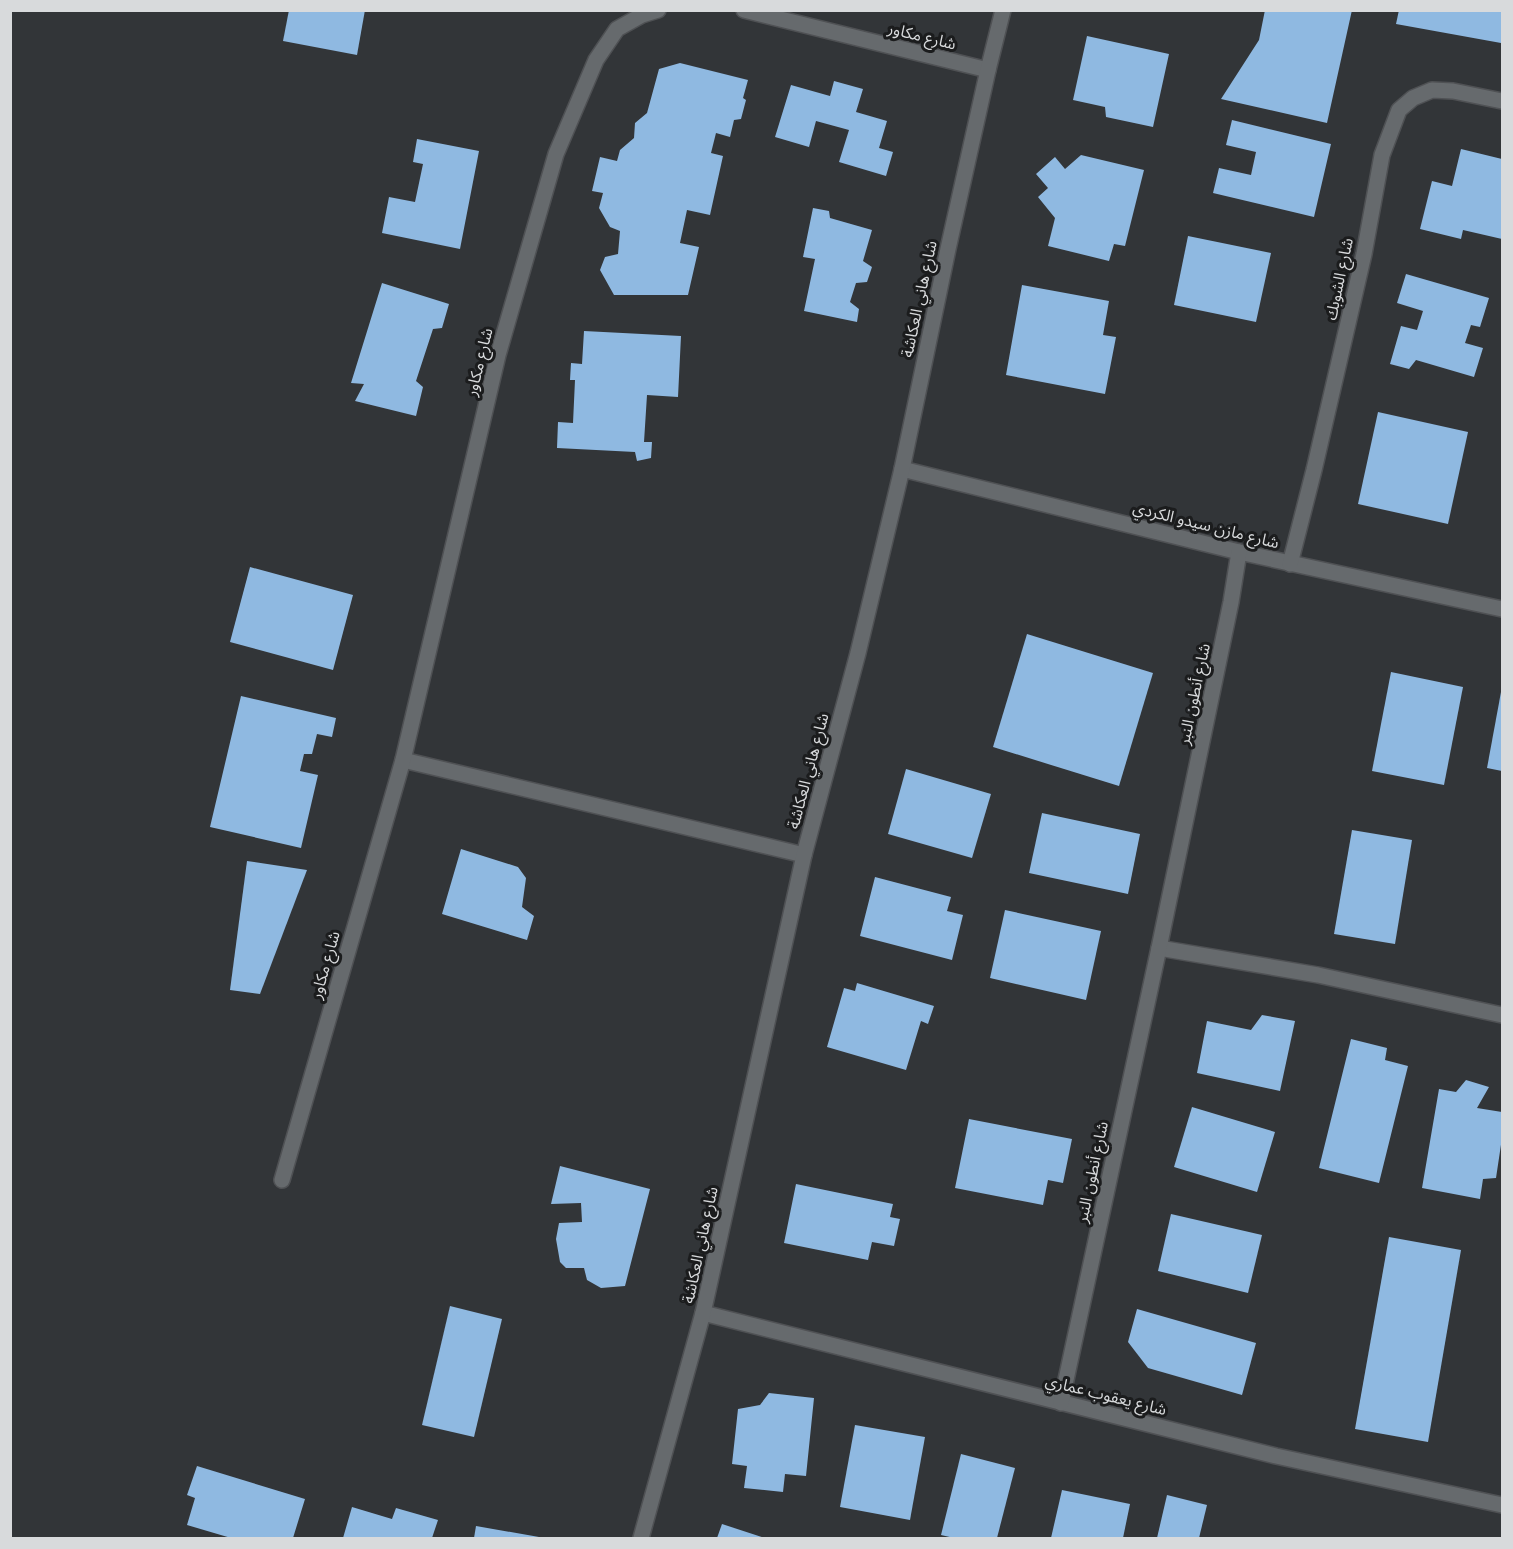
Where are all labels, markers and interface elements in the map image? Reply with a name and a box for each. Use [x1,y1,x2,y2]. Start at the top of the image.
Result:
street label: شارع مكاور [884,17,958,57]
street label: شارع الشوبك [1320,236,1360,322]
street label: شارع هاني العكاشة [896,239,944,360]
street label: شارع مكاور [460,326,500,400]
street label: شارع مازن سيدو الكردي [1130,497,1281,555]
street label: شارع أنطون النبر [1173,641,1217,748]
street label: شارع هاني العكاشة [782,711,835,832]
street label: شارع مكاور [305,929,347,1003]
street label: شارع أنطون النبر [1071,1119,1115,1226]
street label: شارع هاني العكاشة [677,1185,725,1306]
street label: شارع يعقوب عماري [1043,1370,1169,1422]

